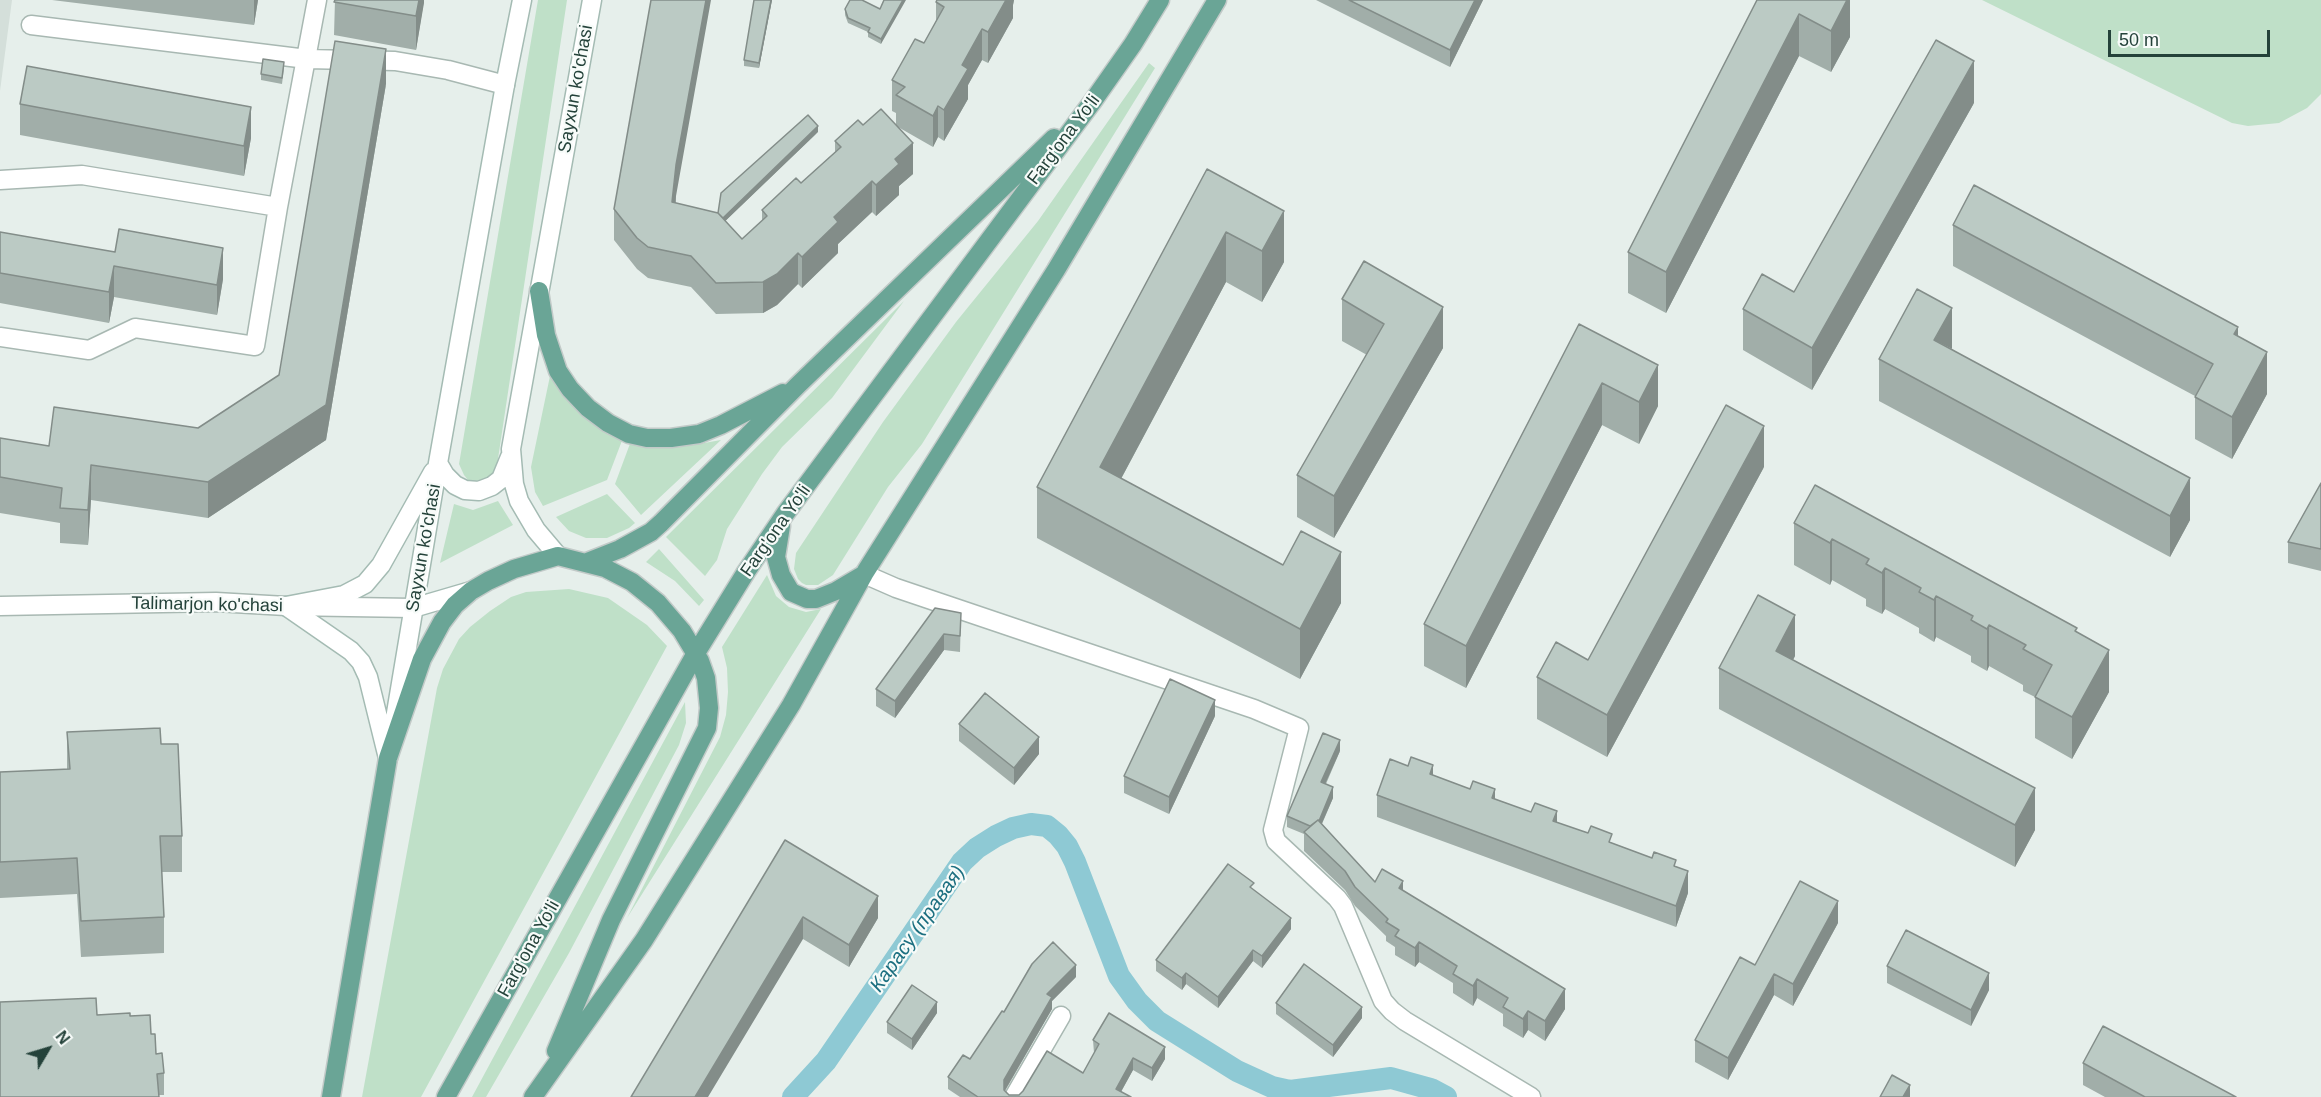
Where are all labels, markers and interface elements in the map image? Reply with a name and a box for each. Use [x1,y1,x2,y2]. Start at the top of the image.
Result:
scale bar [2111,18,2273,56]
street label: Sayxun ko'chasi [554,23,598,155]
text: 50 m [2119,30,2159,50]
street label: Farg'ona Yo'li [1023,91,1105,189]
street label: Farg'ona Yo'li [736,481,816,581]
street label: Sayxun ko'chasi [402,482,446,614]
street label: Talimarjon ko'chasi [131,593,283,617]
water label: Карасу (правая) [865,861,971,997]
street label: Farg'ona Yo'li [494,897,564,1001]
north arrow [18,1019,78,1079]
text: N [52,1028,73,1047]

